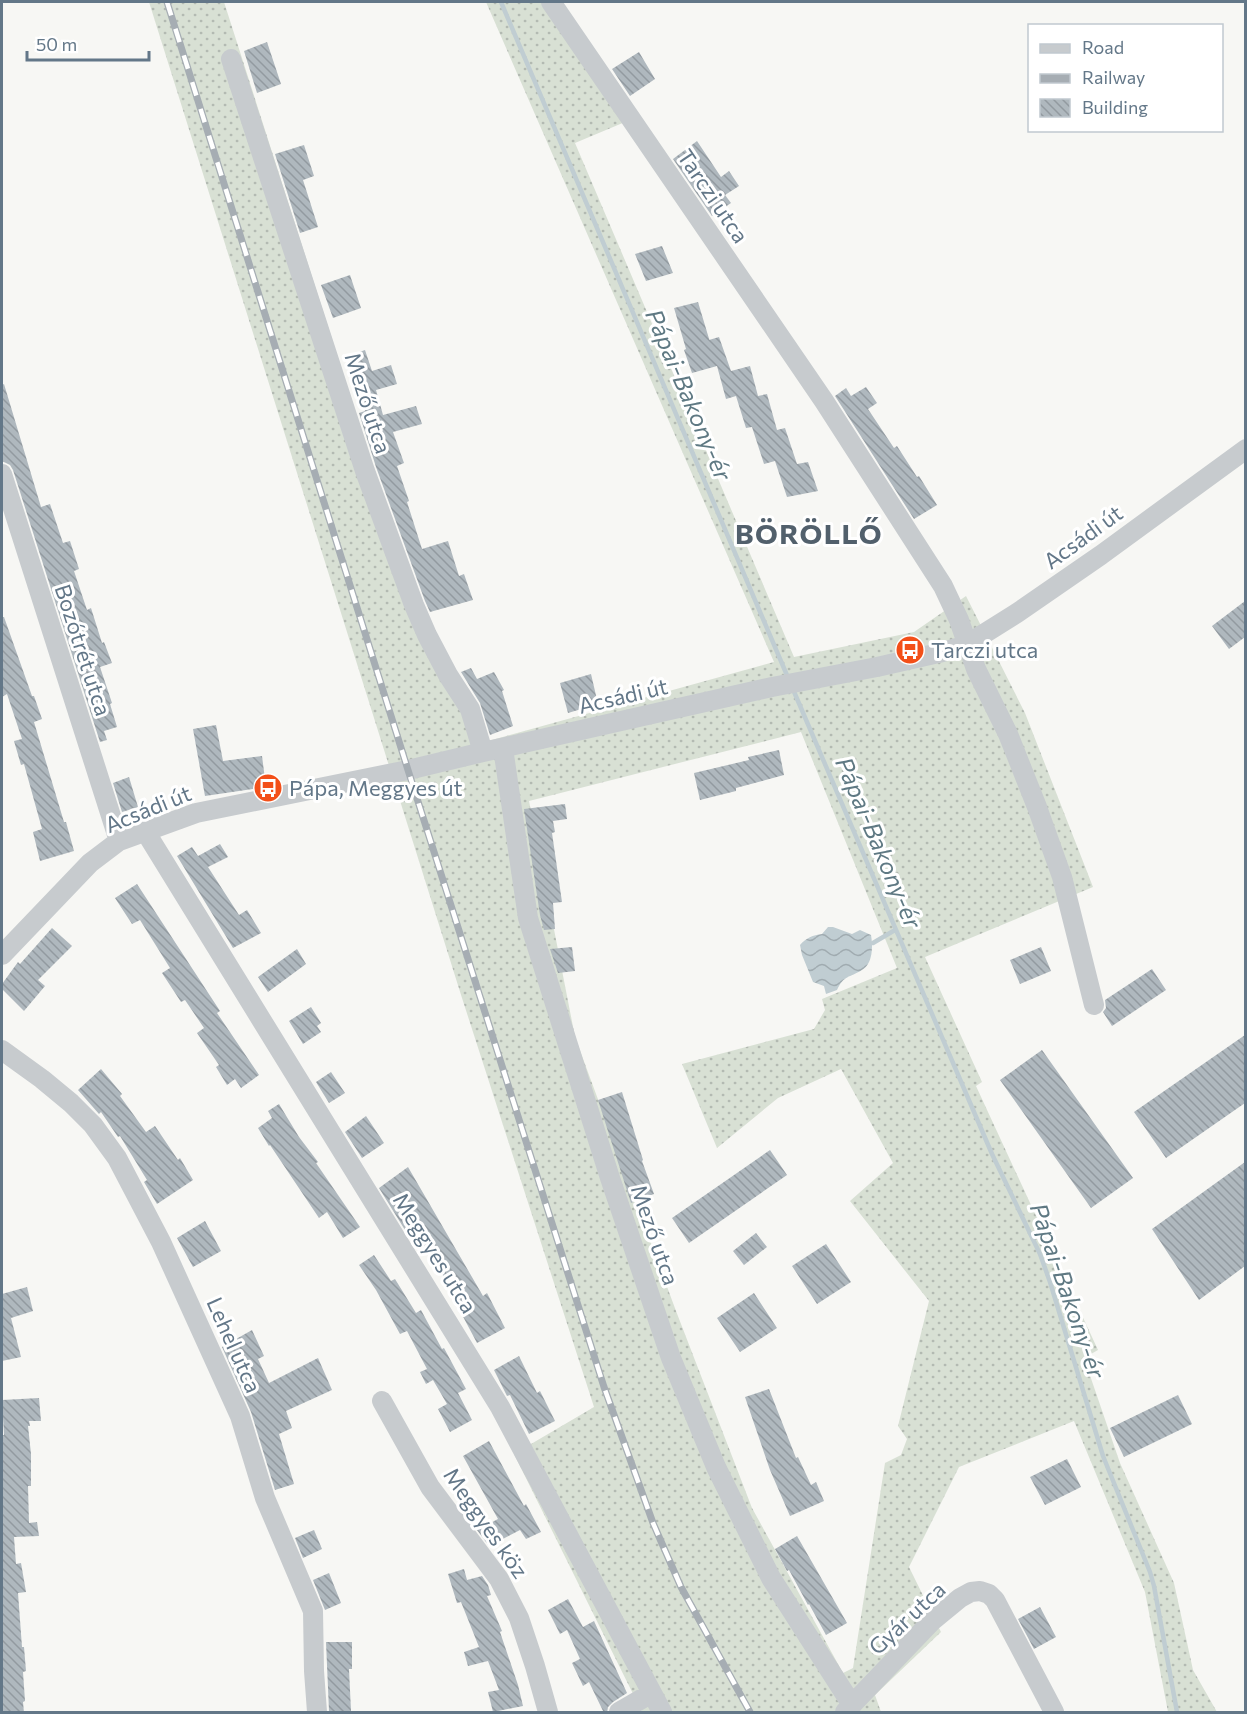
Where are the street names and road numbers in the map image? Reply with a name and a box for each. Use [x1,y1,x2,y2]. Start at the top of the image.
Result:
street label: Tarczi utca [672,144,755,248]
street label: Mező utca [340,349,397,457]
street label: Acsádi út [1038,499,1127,574]
street label: Bozótrét utca [49,581,117,719]
street label: Acsádi út [576,672,670,719]
street label: Acsádi út [101,779,195,838]
street label: Mező utca [626,1181,685,1289]
street label: Meggyes utca [388,1188,483,1318]
street label: Lehel utca [201,1293,267,1397]
street label: Meggyes köz [438,1462,534,1583]
street label: Gyár utca [863,1575,951,1660]

